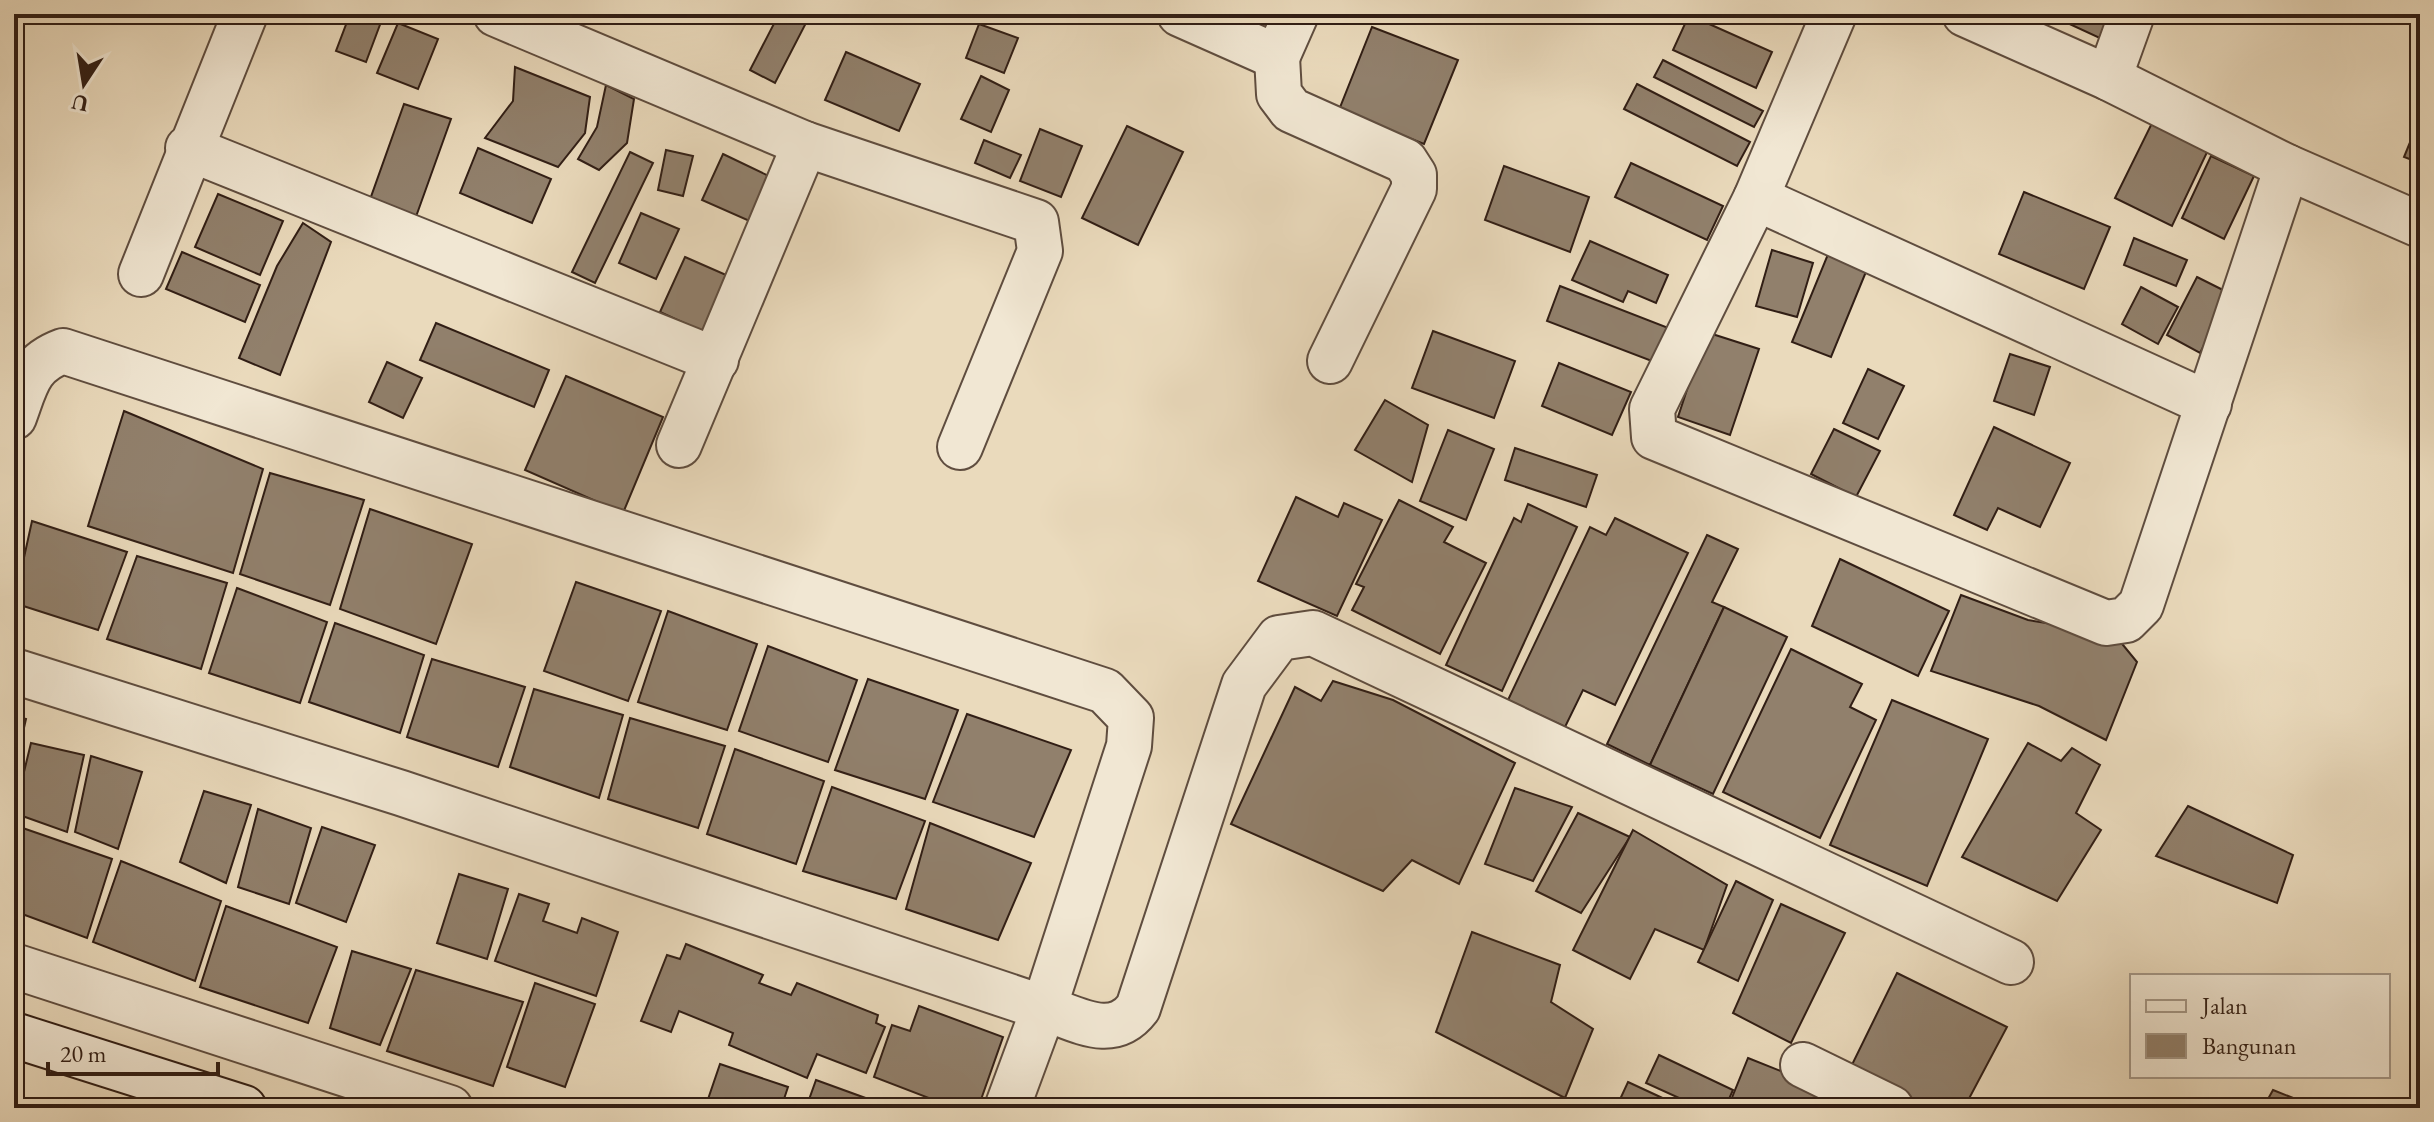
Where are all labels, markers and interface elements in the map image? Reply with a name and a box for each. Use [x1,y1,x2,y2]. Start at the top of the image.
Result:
north arrow [44,44,124,124]
text: U [68,87,91,119]
legend [2130,974,2390,1078]
text: Jalan [2200,990,2248,1021]
scale bar [48,1026,218,1076]
text: Bangunan [2202,1030,2297,1061]
text: 20 m [60,1038,107,1069]

